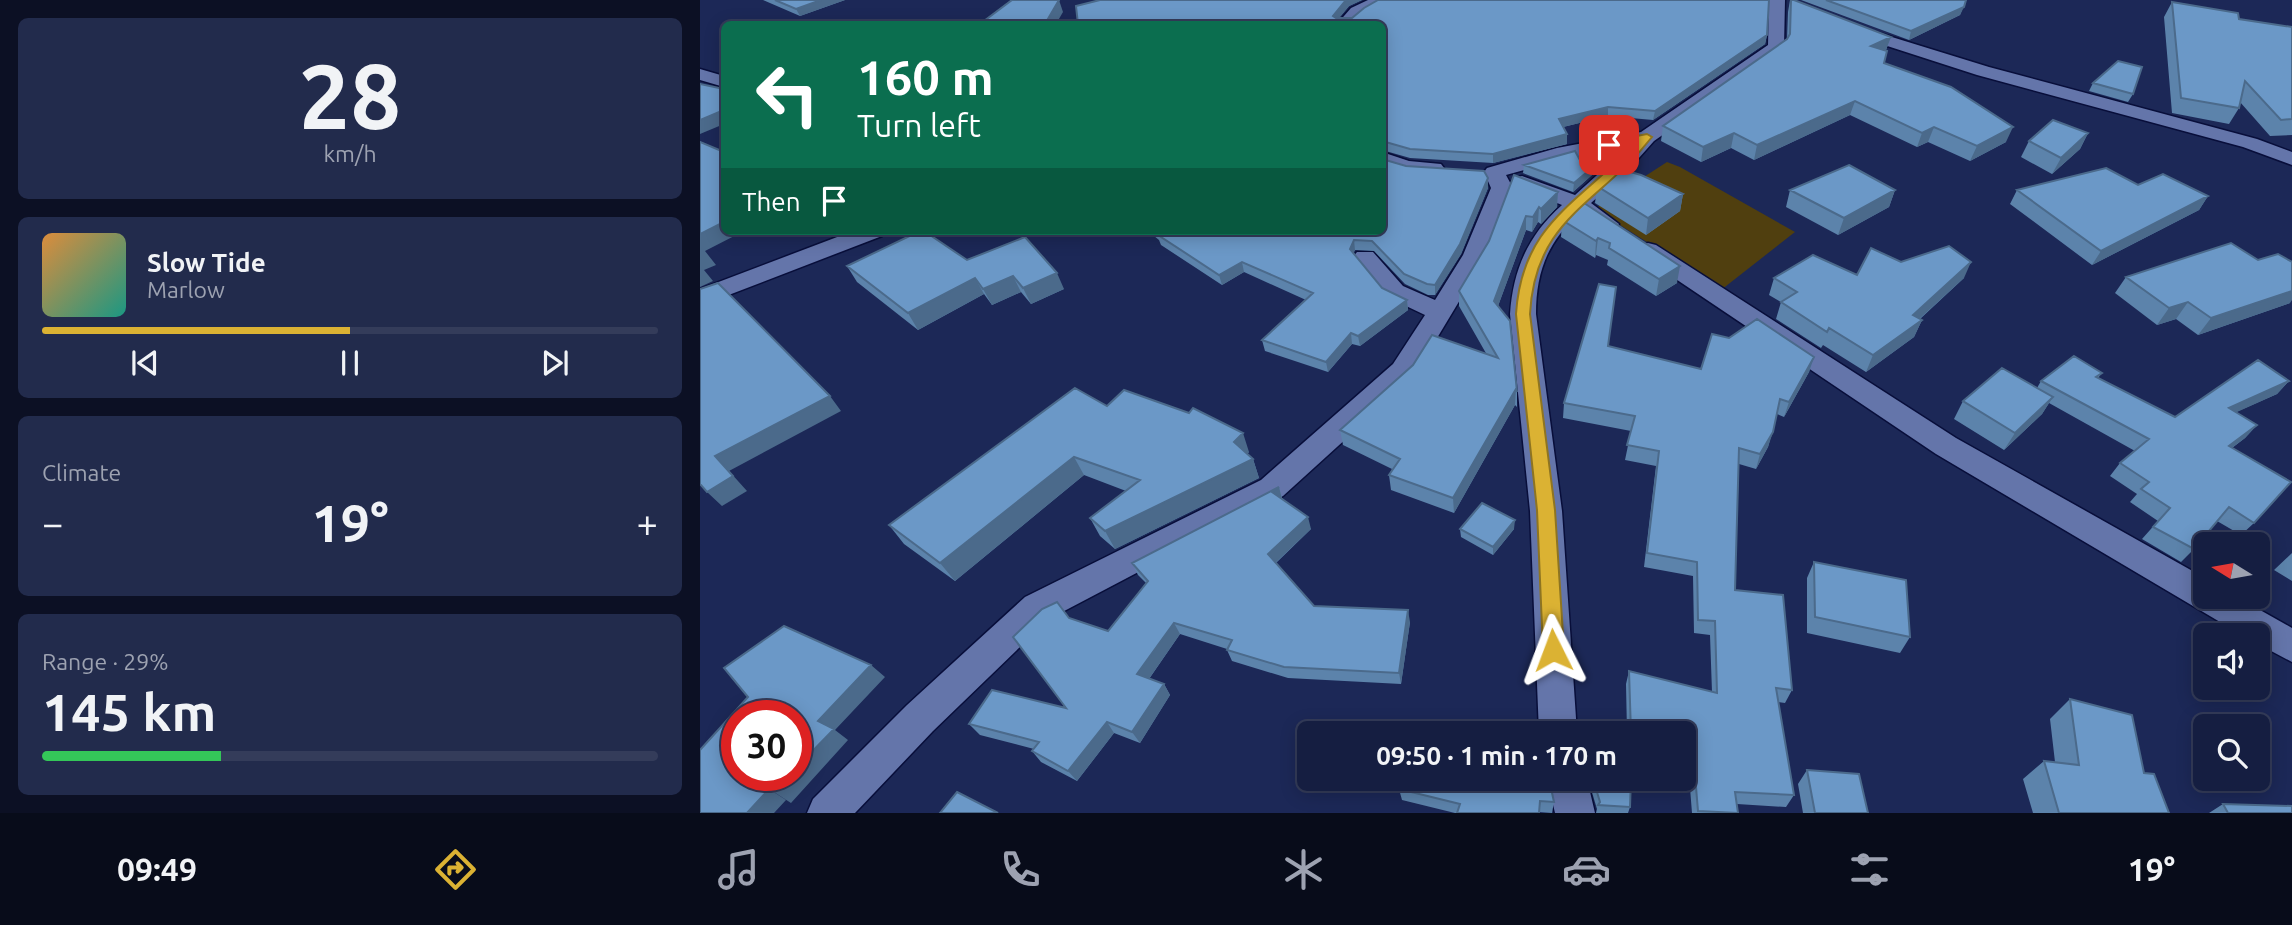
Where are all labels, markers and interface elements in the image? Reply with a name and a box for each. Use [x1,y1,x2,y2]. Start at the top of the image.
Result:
text: 28 [299,44,401,146]
icon: left [742,49,833,140]
text: 160 m [857,49,994,104]
text: Turn left [857,107,981,143]
pin [1579,115,1639,175]
icon: arrive [1590,126,1628,164]
text: km/h [323,141,377,166]
icon: arrive [815,182,853,220]
text: Then [742,187,801,216]
text: Slow Tide [147,248,266,277]
text: Marlow [147,277,225,302]
icon: previous [126,344,164,382]
icon: pause [331,344,369,382]
icon: next [536,344,574,382]
text: Climate [42,460,121,485]
text: 19° [311,494,389,552]
text: − [42,502,63,544]
text: + [637,502,658,544]
north arrow [2193,532,2270,609]
map controls [2193,532,2270,791]
position arrow [1516,613,1590,687]
button: sound [2193,623,2270,700]
text: Range · 29% [42,649,169,674]
text: 145 km [42,683,216,741]
speed limit sign: 30 [721,700,812,791]
button: search [2193,714,2270,791]
text: 09:50 · 1 min · 170 m [1376,741,1617,770]
icon: directions [431,845,480,894]
icon: music [714,845,763,894]
icon: phone [996,845,1045,894]
icon: climate [1279,845,1328,894]
icon: car [1562,845,1611,894]
icon: filters [1845,845,1894,894]
text: 09:49 [117,851,197,887]
text: 19° [2128,851,2175,887]

